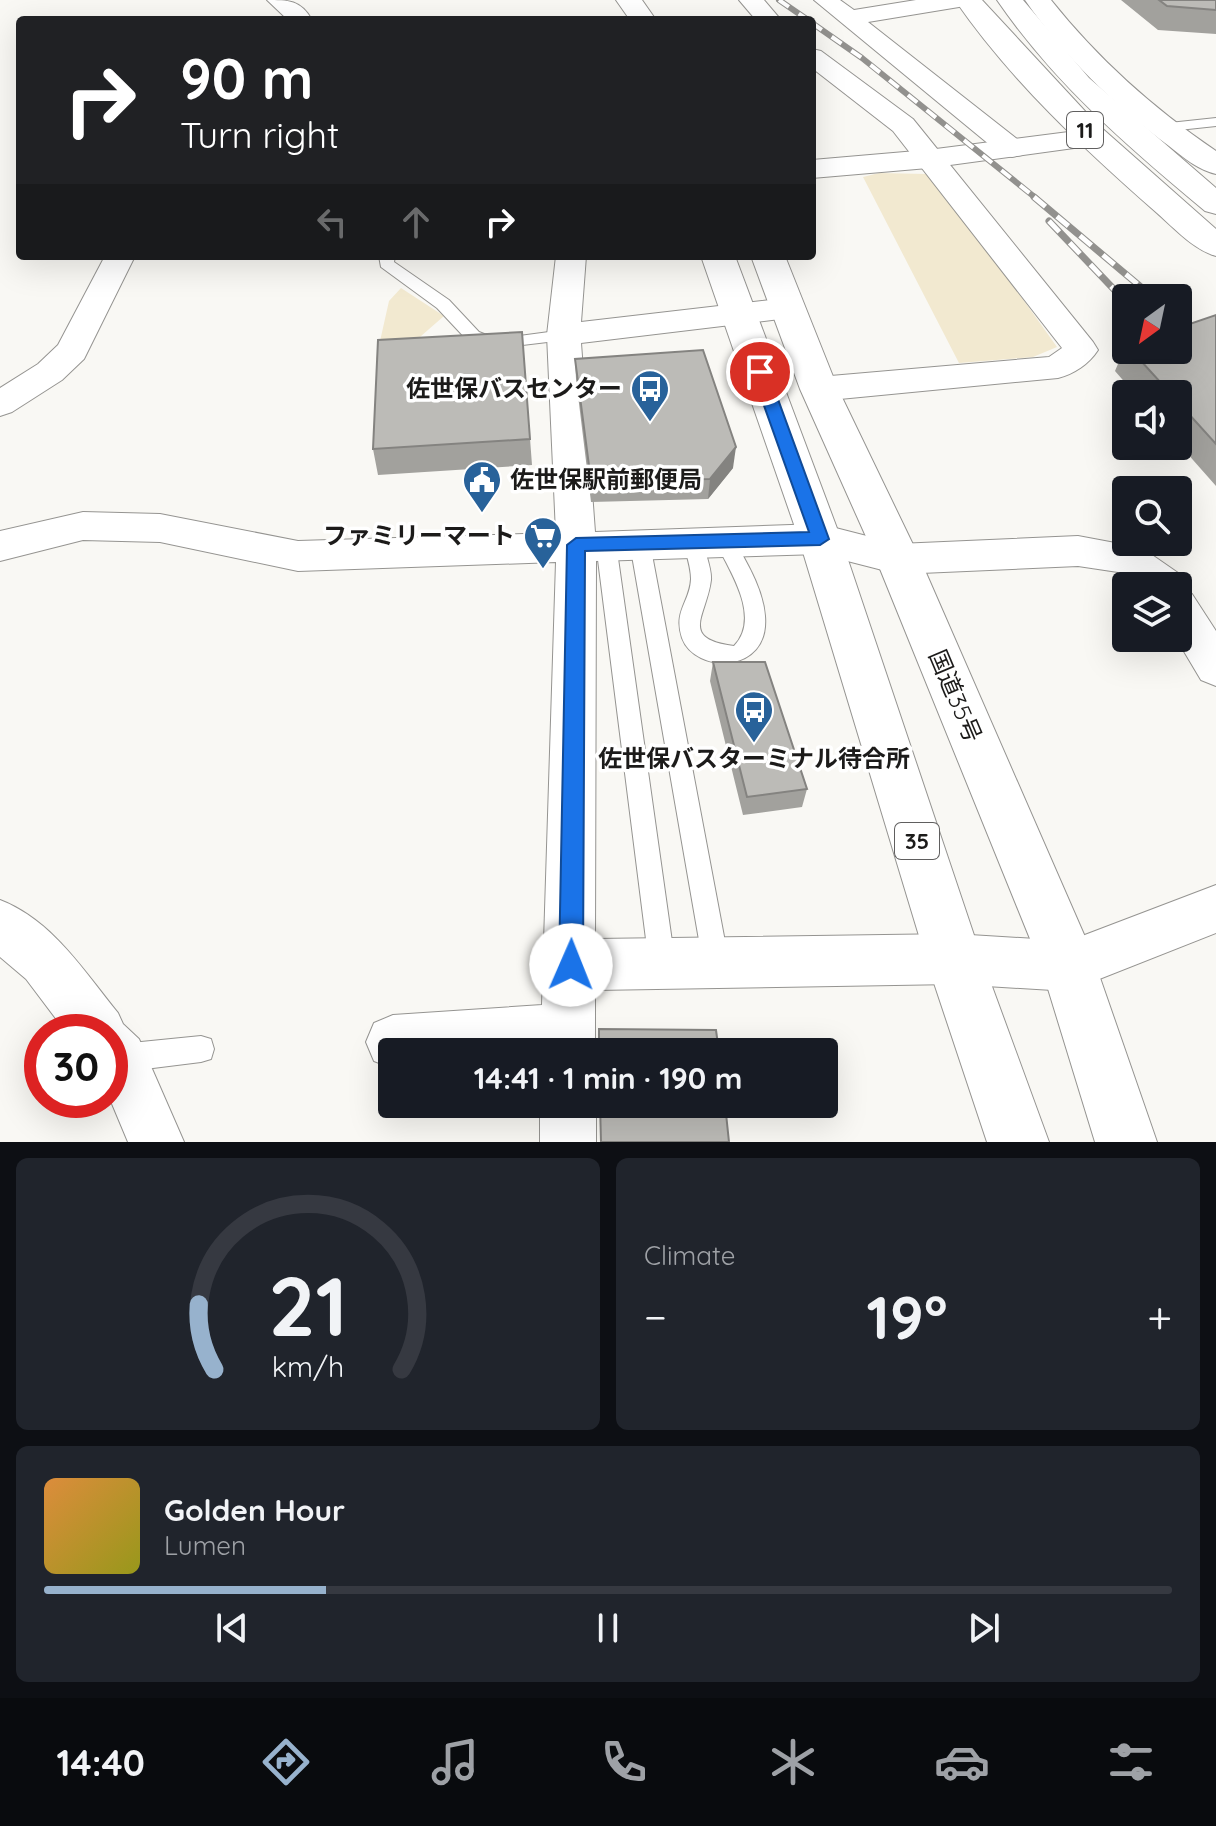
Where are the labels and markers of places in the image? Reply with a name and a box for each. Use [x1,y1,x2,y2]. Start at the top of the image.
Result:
pin [726,338,794,406]
bus stop icon: 佐世保バスセンター [629,368,671,423]
place label: 佐世保バスセンター [406,373,622,403]
public building icon: 佐世保駅前郵便局 [461,459,503,514]
place label: 佐世保駅前郵便局 [510,464,702,494]
supermarket icon: ファミリーマート [522,515,564,570]
place label: ファミリーマート [323,520,515,550]
bus stop icon: 佐世保バスターミナル待合所 [733,689,775,744]
place label: 佐世保バスターミナル待合所 [598,743,910,773]

